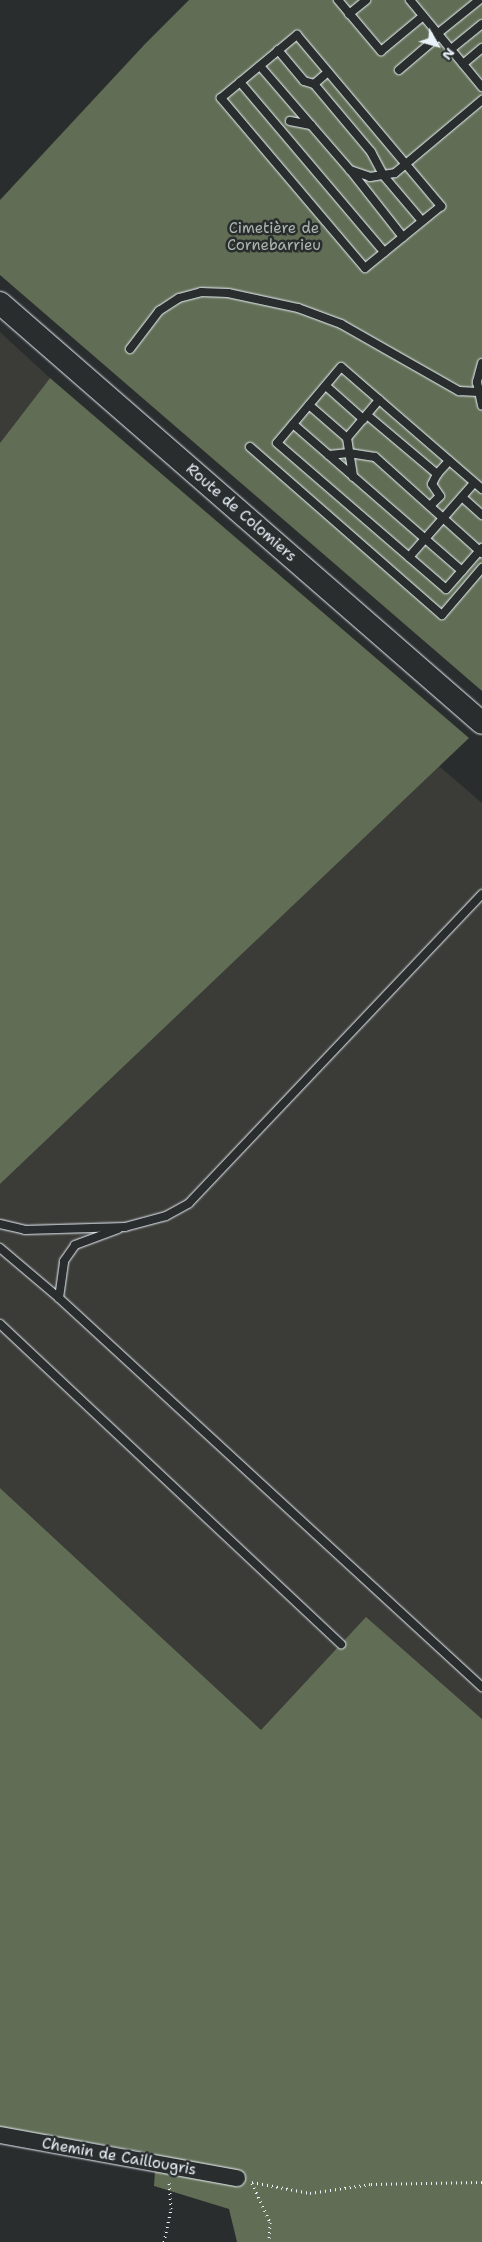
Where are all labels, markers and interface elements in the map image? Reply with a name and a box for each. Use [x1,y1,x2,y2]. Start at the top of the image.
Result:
north arrow [412,20,462,70]
text: N [438,44,459,64]
park label: Cimetière de Cornebarrieu [227,219,321,254]
street label: Route de Colomiers [182,460,300,566]
street label: Chemin de Caillougris [40,2135,198,2179]

